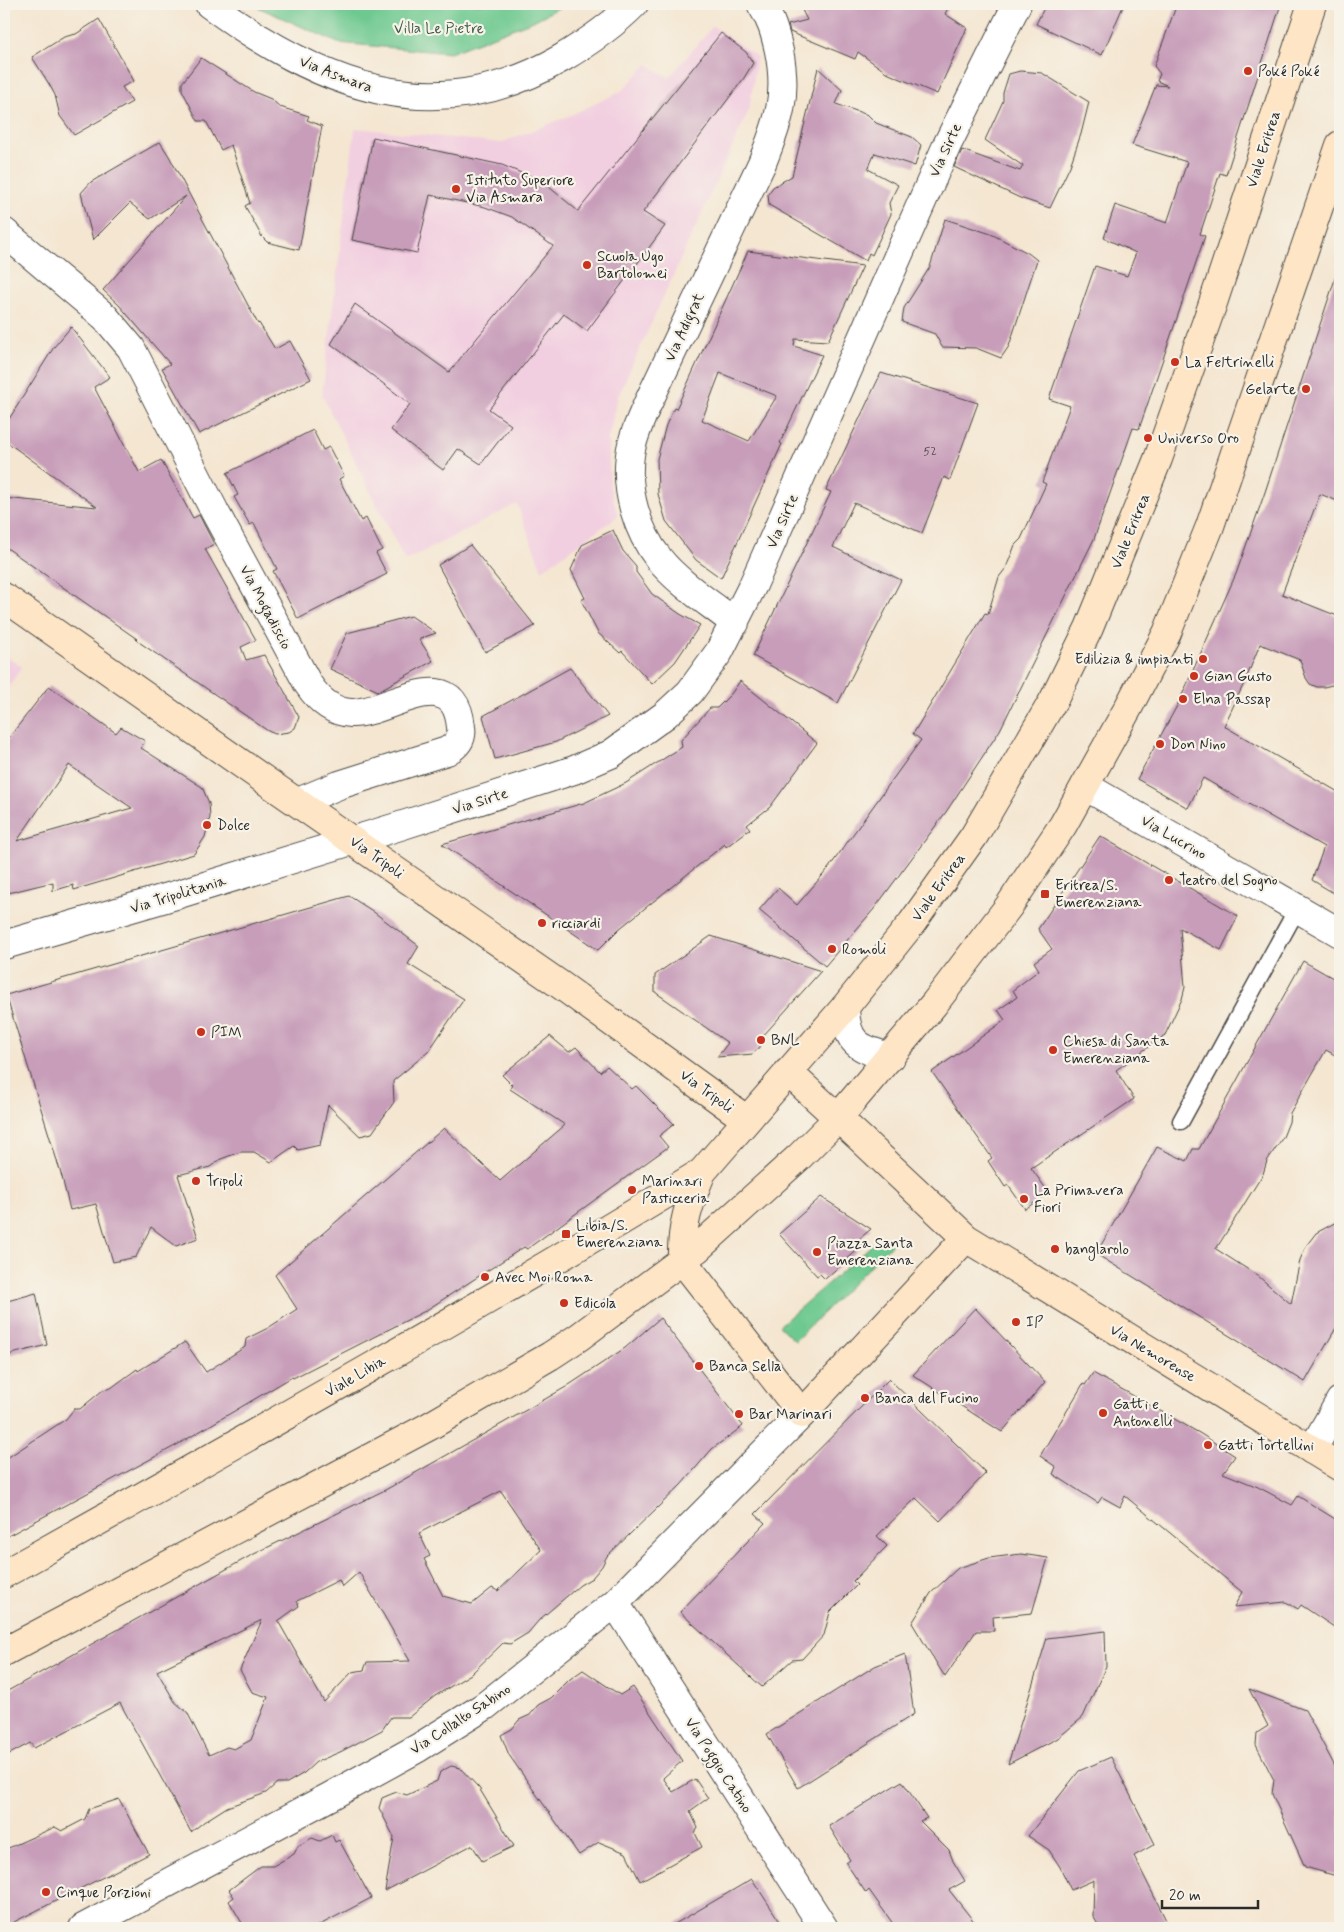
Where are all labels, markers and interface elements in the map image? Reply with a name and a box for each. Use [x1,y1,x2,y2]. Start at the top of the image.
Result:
park label: Villa Le Pietre [394,19,484,39]
street label: Via Asmara [296,52,375,98]
place label: Poké Poké [1258,62,1320,82]
marker: Poké Poké [1242,65,1254,77]
street label: Viale Eritrea [1242,108,1286,190]
street label: Via Sirte [925,120,967,181]
place label: Istituto Superiore Via Asmara [466,171,574,208]
marker: Istituto Superiore Via Asmara [450,183,462,195]
place label: Scuola Ugo Bartolomei [597,247,667,284]
marker: Scuola Ugo Bartolomei [581,259,593,271]
street label: Via Adigrat [660,290,711,365]
place label: La Feltrinelli [1185,353,1275,373]
marker: La Feltrinelli [1169,356,1181,368]
place label: Gelarte [1245,380,1296,400]
marker: Gelarte [1300,383,1312,395]
place label: Universo Oro [1158,429,1239,449]
marker: Universo Oro [1142,432,1154,444]
house number: 52 [923,444,937,460]
street label: Viale Eritrea [1107,490,1155,572]
street label: Via Sirte [762,491,804,552]
street label: Via Mogadiscio [234,562,296,654]
place label: Edilizia & impianti [1075,650,1193,670]
marker: Edilizia & impianti [1197,653,1209,665]
place label: Gian Gusto [1204,667,1272,687]
marker: Gian Gusto [1188,670,1200,682]
place label: Elna Passap [1193,690,1271,710]
marker: Elna Passap [1177,693,1189,705]
place label: Don Nino [1170,735,1226,755]
marker: Don Nino [1154,738,1166,750]
street label: Via Sirte [450,784,511,820]
street label: Via Lucrino [1137,811,1210,865]
place label: Dolce [217,816,250,836]
marker: Dolce [201,819,213,831]
street label: Via Tripoli [345,832,408,884]
street label: Viale Eritrea [907,849,971,926]
street label: Via Tripolitania [128,871,230,919]
place label: Teatro del Sogno [1179,871,1278,891]
marker: Teatro del Sogno [1163,874,1175,886]
place label: Eritrea/S. Emerenziana [1055,876,1143,913]
marker: Eritrea/S. Emerenziana [1039,888,1051,900]
place label: ricciardi [552,914,600,934]
marker: ricciardi [536,917,548,929]
place label: Romoli [842,940,887,960]
marker: Romoli [826,943,838,955]
place label: PIM [211,1023,242,1043]
marker: PIM [195,1026,207,1038]
place label: BNL [771,1031,800,1051]
place label: Chiesa di Santa Emerenziana [1063,1032,1170,1069]
marker: BNL [755,1034,767,1046]
marker: Chiesa di Santa Emerenziana [1047,1044,1059,1056]
street label: Via Tripoli [675,1066,738,1118]
place label: Tripoli [206,1172,243,1192]
place label: Marinari Pasticceria [642,1172,710,1209]
marker: Tripoli [190,1175,202,1187]
place label: La Primavera Fiori [1034,1181,1124,1218]
marker: Marinari Pasticceria [626,1184,638,1196]
marker: La Primavera Fiori [1018,1193,1030,1205]
place label: Libia/S. Emerenziana [576,1216,664,1253]
marker: Libia/S. Emerenziana [560,1228,572,1240]
place label: Piazza Santa Emerenziana [827,1234,915,1271]
place label: banglarolo [1065,1240,1129,1261]
marker: banglarolo [1049,1243,1061,1255]
marker: Piazza Santa Emerenziana [811,1246,823,1258]
place label: Avec Moi Roma [495,1268,594,1288]
marker: Avec Moi Roma [479,1271,491,1283]
place label: Edicola [574,1294,617,1314]
marker: Edicola [558,1297,570,1309]
place label: IP [1026,1313,1043,1333]
marker: IP [1010,1316,1022,1328]
street label: Via Nemorense [1106,1320,1199,1387]
street label: Viale Libia [321,1351,391,1402]
place label: Banca Sella [709,1357,782,1377]
marker: Banca Sella [693,1360,705,1372]
place label: Banca del Fucino [875,1389,979,1409]
marker: Banca del Fucino [859,1392,871,1404]
place label: Gatti e Antonelli [1113,1395,1173,1432]
place label: Bar Marinari [749,1405,832,1425]
marker: Gatti e Antonelli [1097,1407,1109,1419]
marker: Bar Marinari [733,1408,745,1420]
place label: Gatti Tortellini [1218,1436,1314,1456]
marker: Gatti Tortellini [1202,1439,1214,1451]
street label: Via Collalto Sabino [406,1680,515,1760]
street label: Via Poggio Catino [679,1714,757,1818]
scale bar [1162,1877,1258,1909]
place label: Cinque Porzioni [56,1883,151,1903]
marker: Cinque Porzioni [40,1886,52,1898]
text: 20 m [1169,1886,1201,1906]

